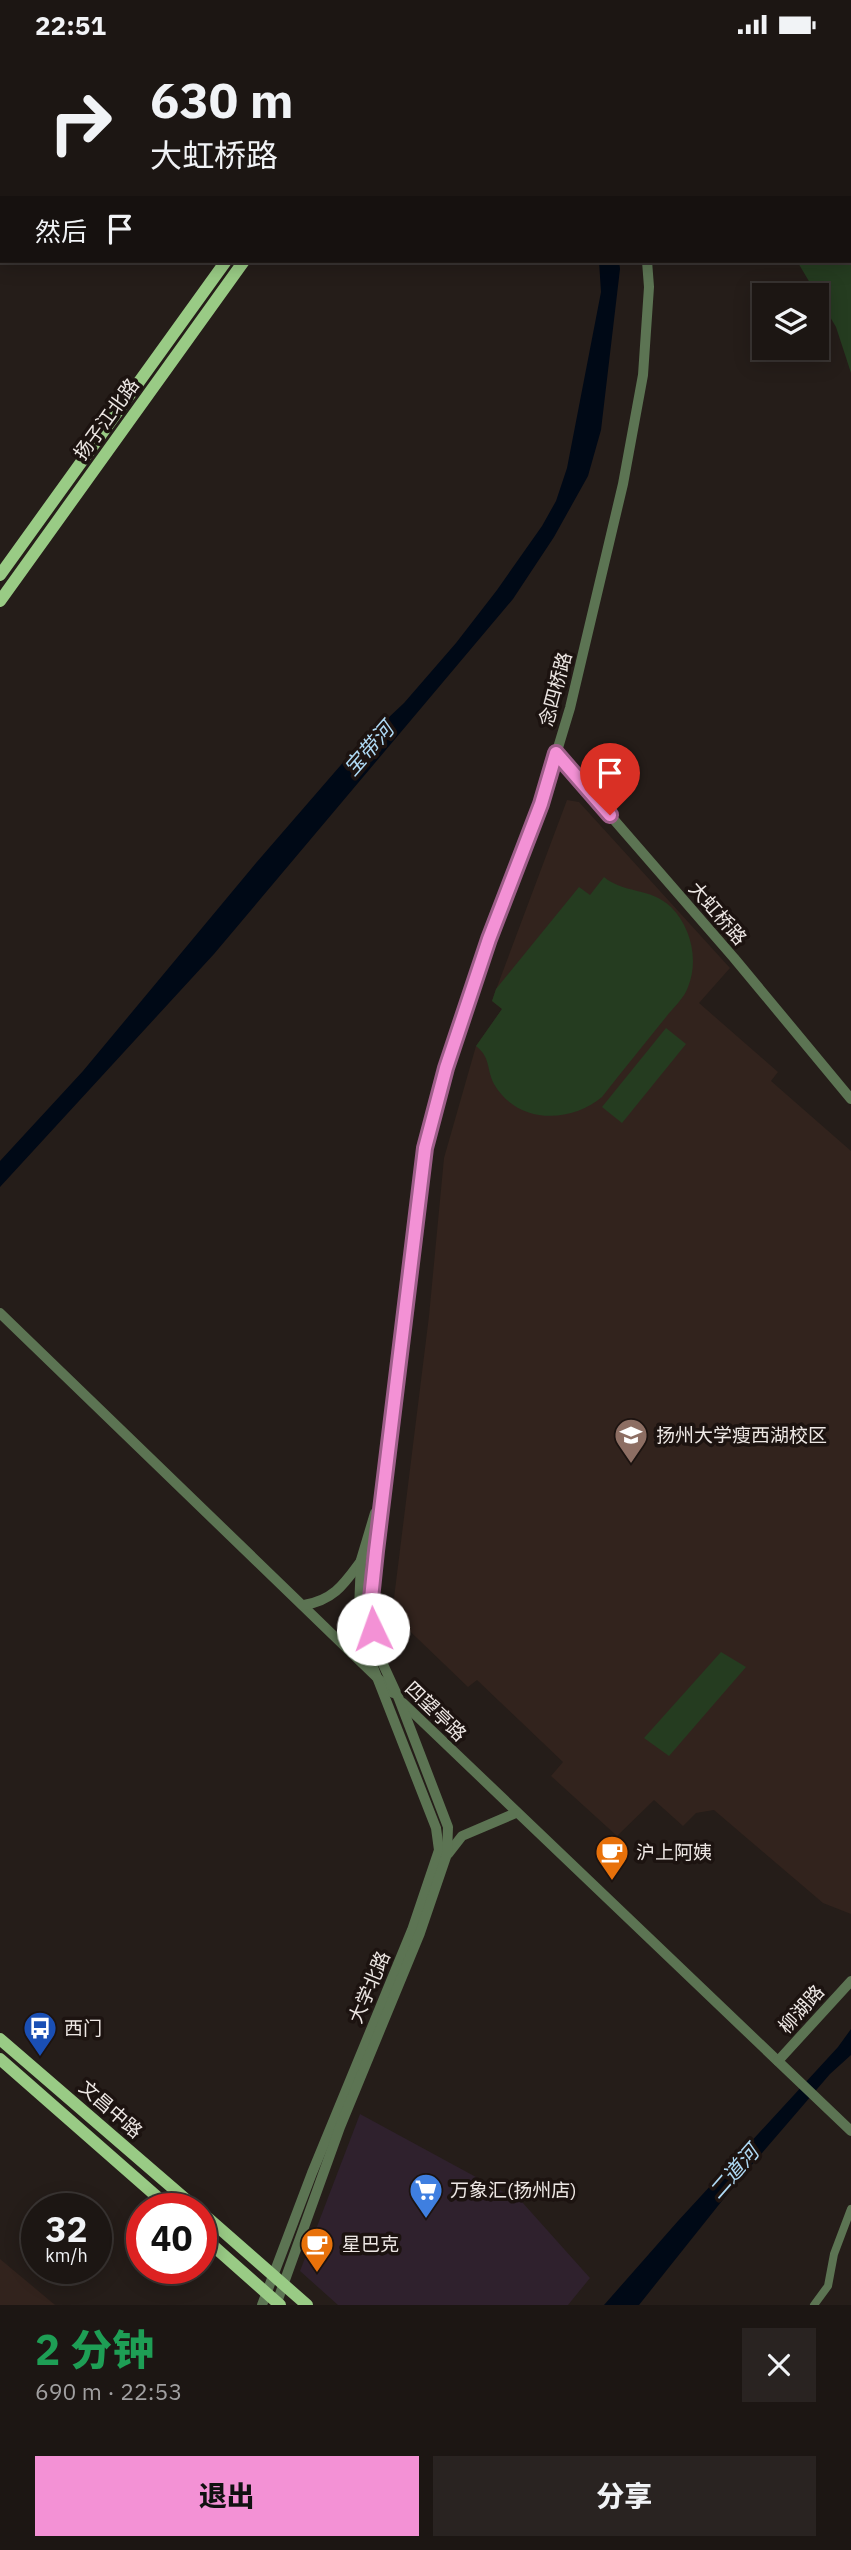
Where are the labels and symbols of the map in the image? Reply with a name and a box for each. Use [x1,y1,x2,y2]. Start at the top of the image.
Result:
street label: 扬子江北路 [68,374,144,464]
street label: 念四桥路 [534,649,576,729]
water label: 宝带河 [337,712,402,781]
pin [580,743,640,815]
street label: 大虹桥路 [684,876,752,950]
school or university icon: 扬州大学瘦西湖校区 [612,1416,650,1465]
place label: 扬州大学瘦西湖校区 [656,1423,827,1447]
position arrow [336,1592,410,1666]
street label: 四望亭路 [400,1676,472,1746]
cafe icon: 沪上阿姨 [593,1833,631,1882]
place label: 沪上阿姨 [636,1840,712,1864]
street label: 大学北路 [343,1947,395,2027]
street label: 柳湖路 [773,1980,829,2038]
bus stop icon: 西门 [21,2009,59,2058]
place label: 西门 [64,2016,102,2040]
street label: 文昌中路 [74,2075,148,2143]
water label: 二道河 [702,2135,767,2204]
supermarket icon: 万象汇(扬州店) [407,2171,445,2220]
place label: 万象汇(扬州店) [450,2178,577,2202]
speed limit sign: 40 [126,2193,217,2284]
cafe icon: 星巴克 [298,2225,336,2274]
place label: 星巴克 [342,2232,399,2256]

